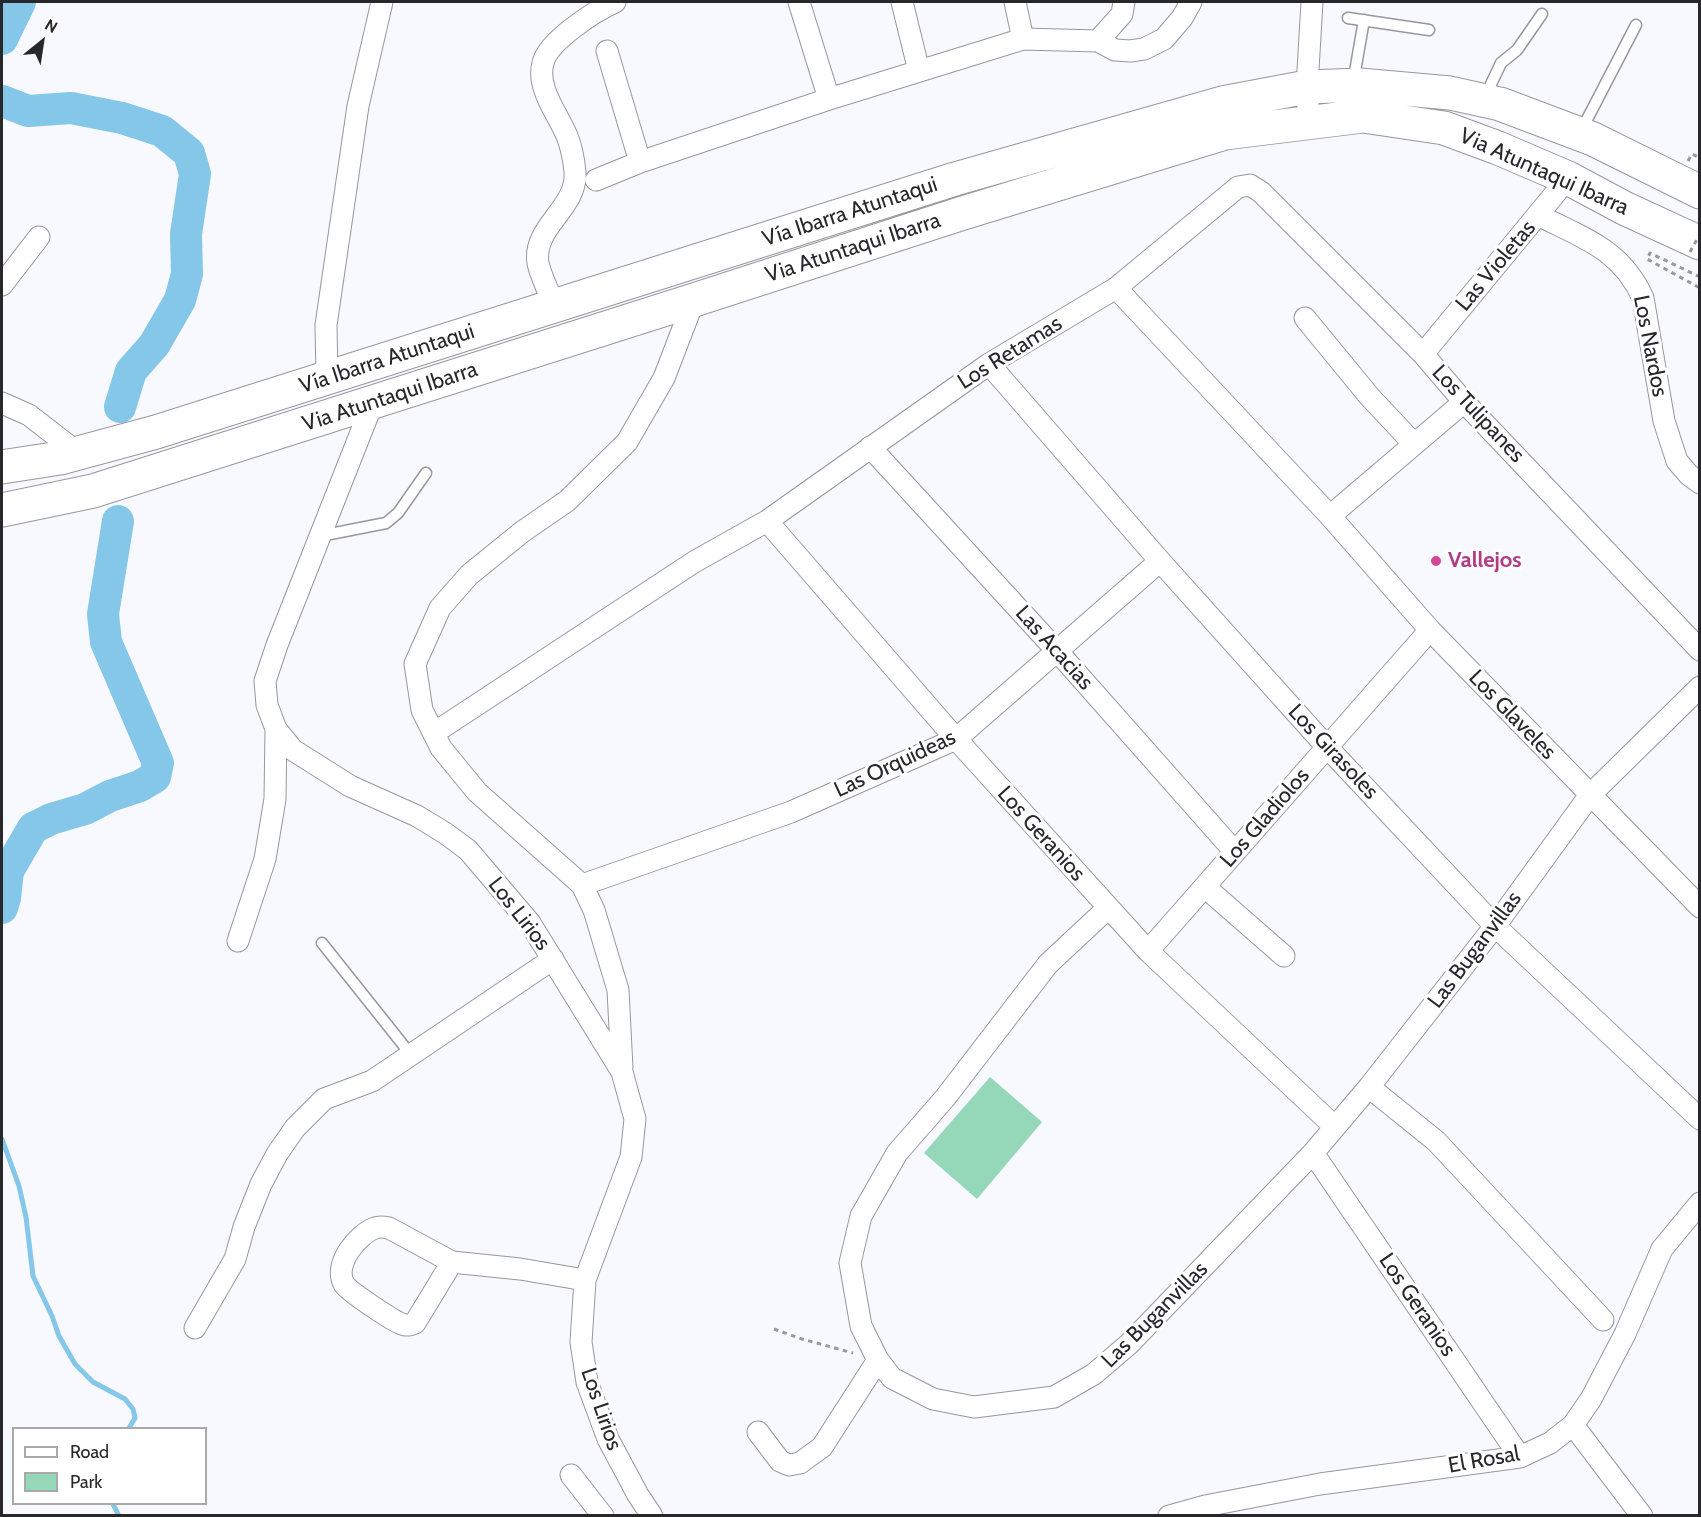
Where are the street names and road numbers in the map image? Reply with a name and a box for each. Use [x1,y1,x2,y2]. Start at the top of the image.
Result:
street label: Via Atuntaqui Ibarra [1455,123,1633,221]
street label: Vía Ibarra Atuntaqui [759,171,941,253]
street label: Via Atuntaqui Ibarra [762,207,944,289]
street label: Las Violetas [1450,215,1542,317]
street label: Los Nardos [1627,293,1673,399]
street label: Los Retamas [953,311,1067,395]
street label: Vía Ibarra Atuntaqui [296,318,478,400]
street label: Via Atuntaqui Ibarra [299,356,481,438]
street label: Los Tulipanes [1426,360,1530,468]
street label: Las Acacias [1009,601,1099,695]
street label: Los Glaveles [1463,665,1561,765]
street label: Los Girasoles [1282,699,1384,805]
street label: Las Orquideas [830,724,960,804]
street label: Los Gladiolos [1215,763,1315,873]
street label: Los Geranios [992,781,1090,887]
street label: Los Lirios [482,872,556,956]
street label: Las Buganvillas [1423,886,1527,1014]
street label: Los Geranios [1373,1249,1461,1361]
street label: Las Buganvillas [1096,1256,1214,1374]
street label: Los Lirios [575,1364,627,1454]
street label: El Rosal [1446,1441,1522,1479]

